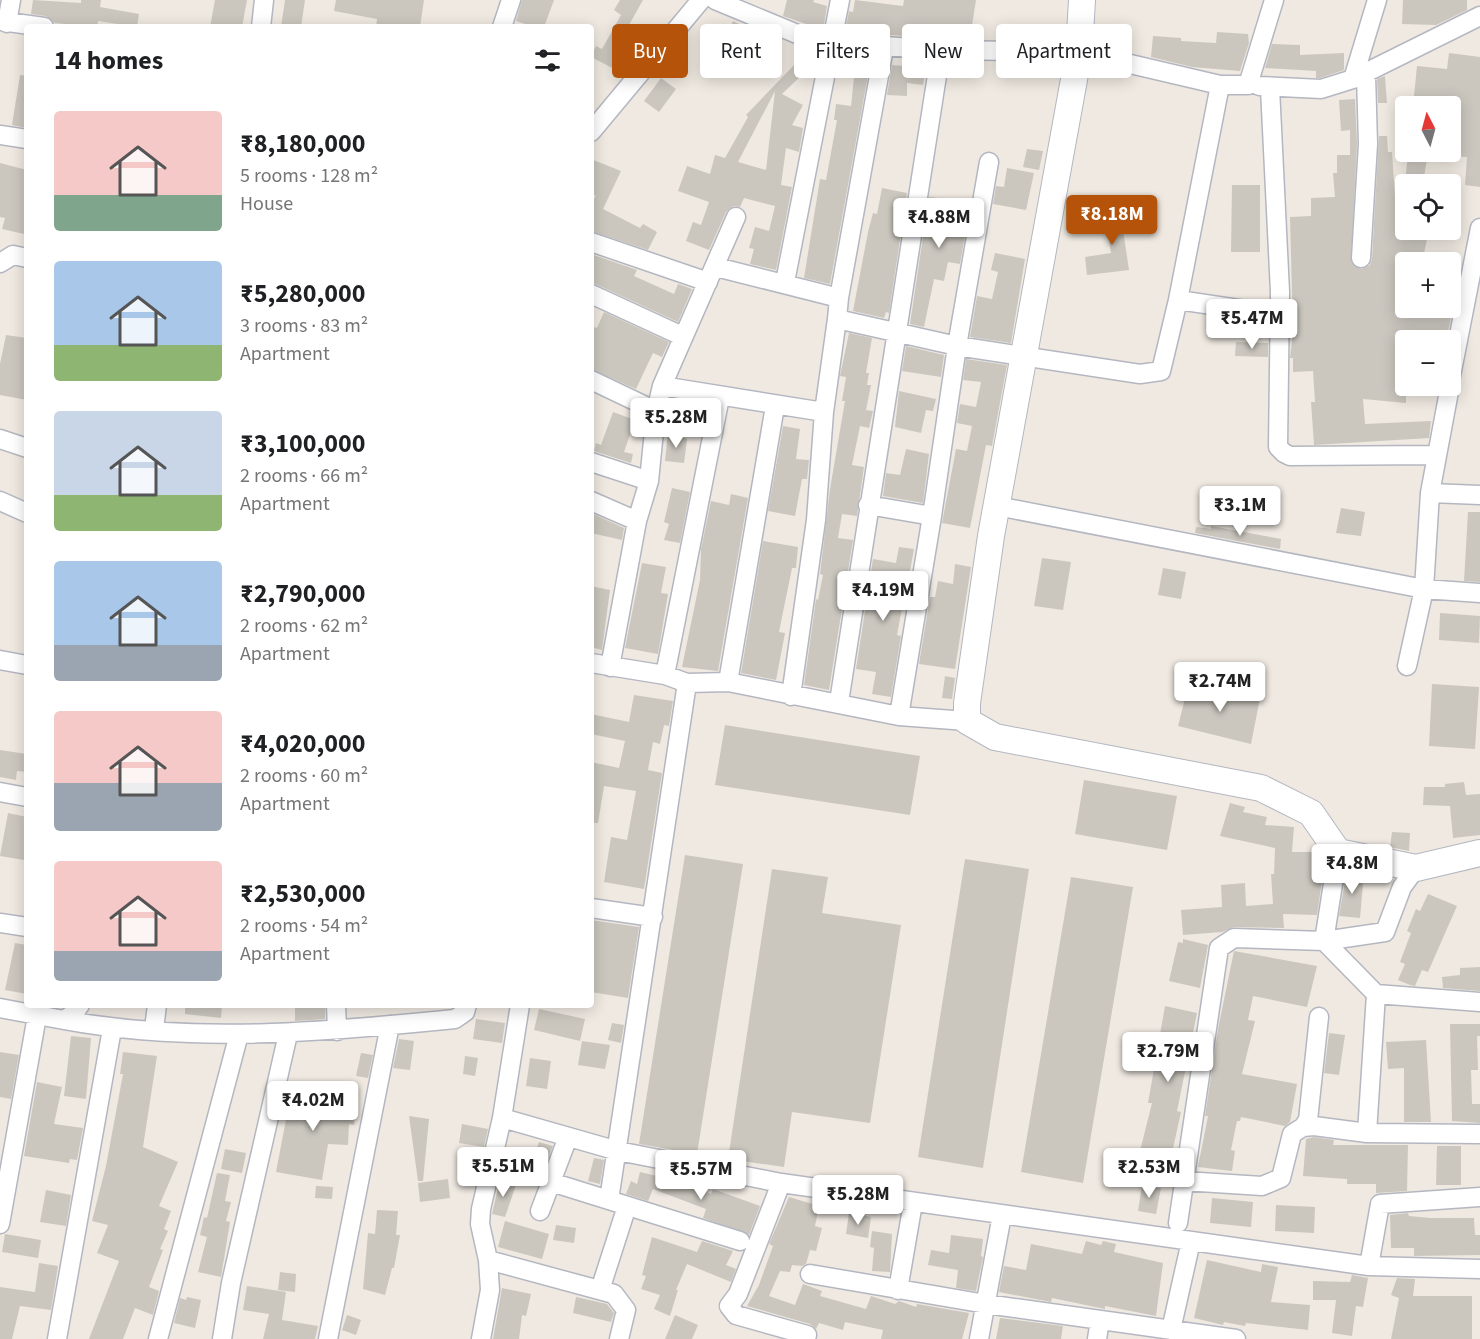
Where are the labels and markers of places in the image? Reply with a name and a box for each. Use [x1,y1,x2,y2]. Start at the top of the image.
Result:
pin: ₹8.18M [1063,195,1161,246]
pin: ₹4.88M [890,198,988,249]
pin: ₹5.47M [1203,299,1301,350]
pin: ₹5.28M [627,398,725,449]
pin: ₹3.1M [1198,486,1282,537]
pin: ₹4.19M [834,571,932,622]
pin: ₹2.74M [1171,662,1269,713]
pin: ₹4.8M [1310,844,1394,895]
pin: ₹2.79M [1119,1032,1217,1083]
pin: ₹4.02M [264,1081,362,1132]
pin: ₹5.51M [454,1147,552,1198]
pin: ₹2.53M [1100,1148,1198,1199]
pin: ₹5.57M [652,1150,750,1201]
pin: ₹5.28M [809,1175,907,1226]

